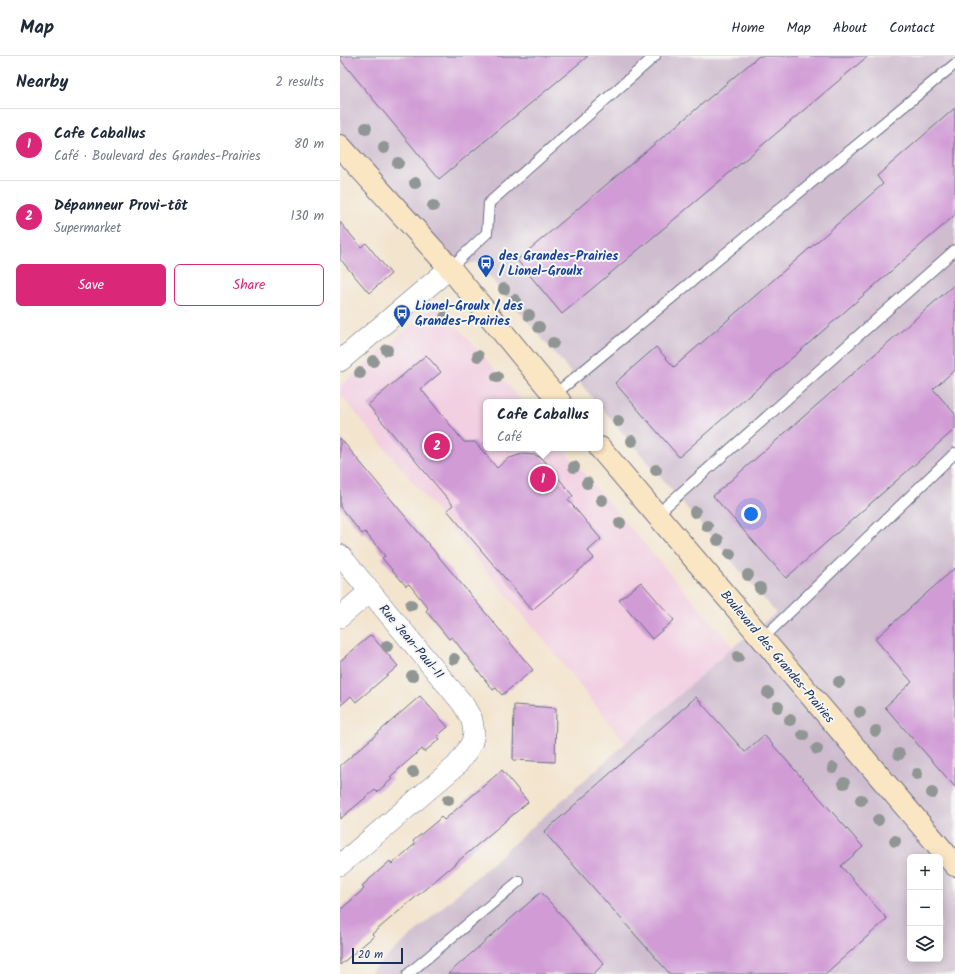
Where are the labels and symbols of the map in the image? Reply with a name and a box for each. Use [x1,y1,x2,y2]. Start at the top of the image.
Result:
place label: des Grandes-Prairies / Lionel-Groulx [498,246,618,282]
bus stop icon: des Grandes-Prairies / Lionel-Groulx [476,253,496,278]
place label: Lionel-Groulx / des Grandes-Prairies [415,296,523,332]
bus stop icon: Lionel-Groulx / des Grandes-Prairies [392,303,412,328]
pin: 2 [424,431,450,461]
pin: 1 [530,464,556,494]
your location [741,504,761,524]
street label: Boulevard des Grandes-Prairies [715,586,840,729]
street label: Rue Jean-Paul-II [373,600,449,684]
scale bar [352,946,403,965]

